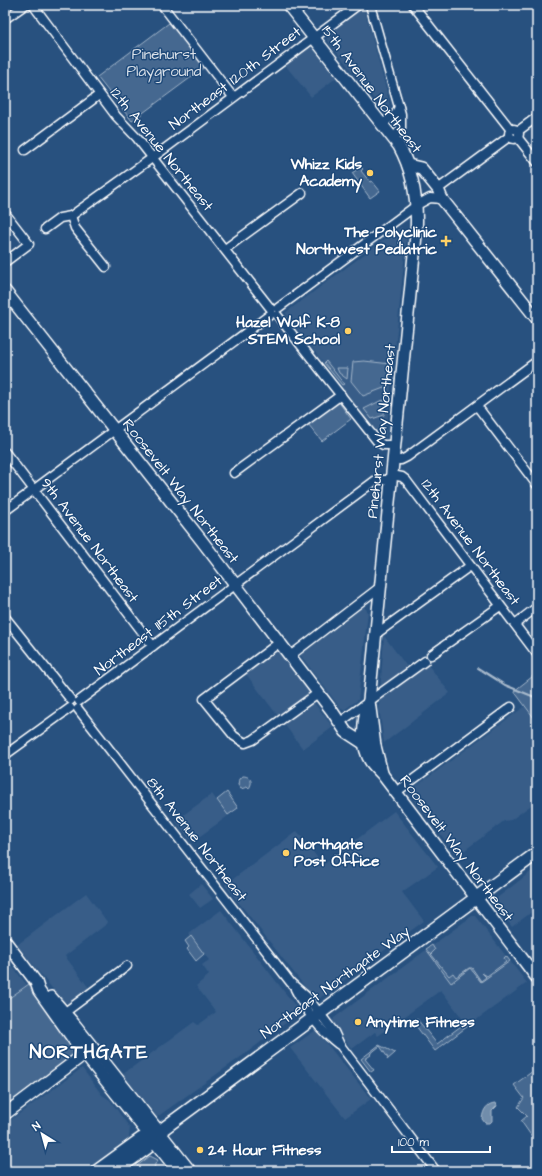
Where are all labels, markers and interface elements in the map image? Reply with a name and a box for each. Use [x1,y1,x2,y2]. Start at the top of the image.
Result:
street label: 15th Avenue Northeast [316,21,427,158]
street label: Northeast 120th Street [165,22,306,135]
park label: Pinehurst Playground [126,44,202,83]
street label: 12th Avenue Northeast [105,83,218,216]
place label: Whizz Kids Academy [290,154,363,193]
marker: Whizz Kids Academy [365,168,375,178]
place label: The Polyclinic Northwest Pediatric [296,222,438,260]
marker: The Polyclinic Northwest Pediatric [440,235,452,247]
place label: Hazel Wolf K-8 STEM School [236,312,341,350]
marker: Hazel Wolf K-8 STEM School [343,326,353,336]
street label: Pinehurst Way Northeast [362,343,402,519]
street label: Roosevelt Way Northeast [117,415,244,569]
street label: 9th Avenue Northeast [36,473,144,607]
street label: 12th Avenue Northeast [416,475,525,610]
street label: Northeast 115th Street [90,570,227,680]
street label: Roosevelt Way Northeast [394,771,519,926]
street label: 8th Avenue Northeast [141,773,252,906]
place label: Northgate Post Office [294,834,379,872]
marker: Northgate Post Office [281,848,291,858]
street label: Northeast Northgate Way [256,921,415,1045]
place label: Anytime Fitness [366,1012,475,1034]
marker: Anytime Fitness [353,1017,363,1027]
district label: NORTHGATE [30,1039,148,1066]
north arrow [22,1114,62,1154]
text: N [29,1118,44,1134]
scale bar [392,1128,490,1154]
text: 100 m [398,1134,429,1151]
place label: 24 Hour Fitness [207,1140,322,1161]
marker: 24 Hour Fitness [195,1145,205,1155]

